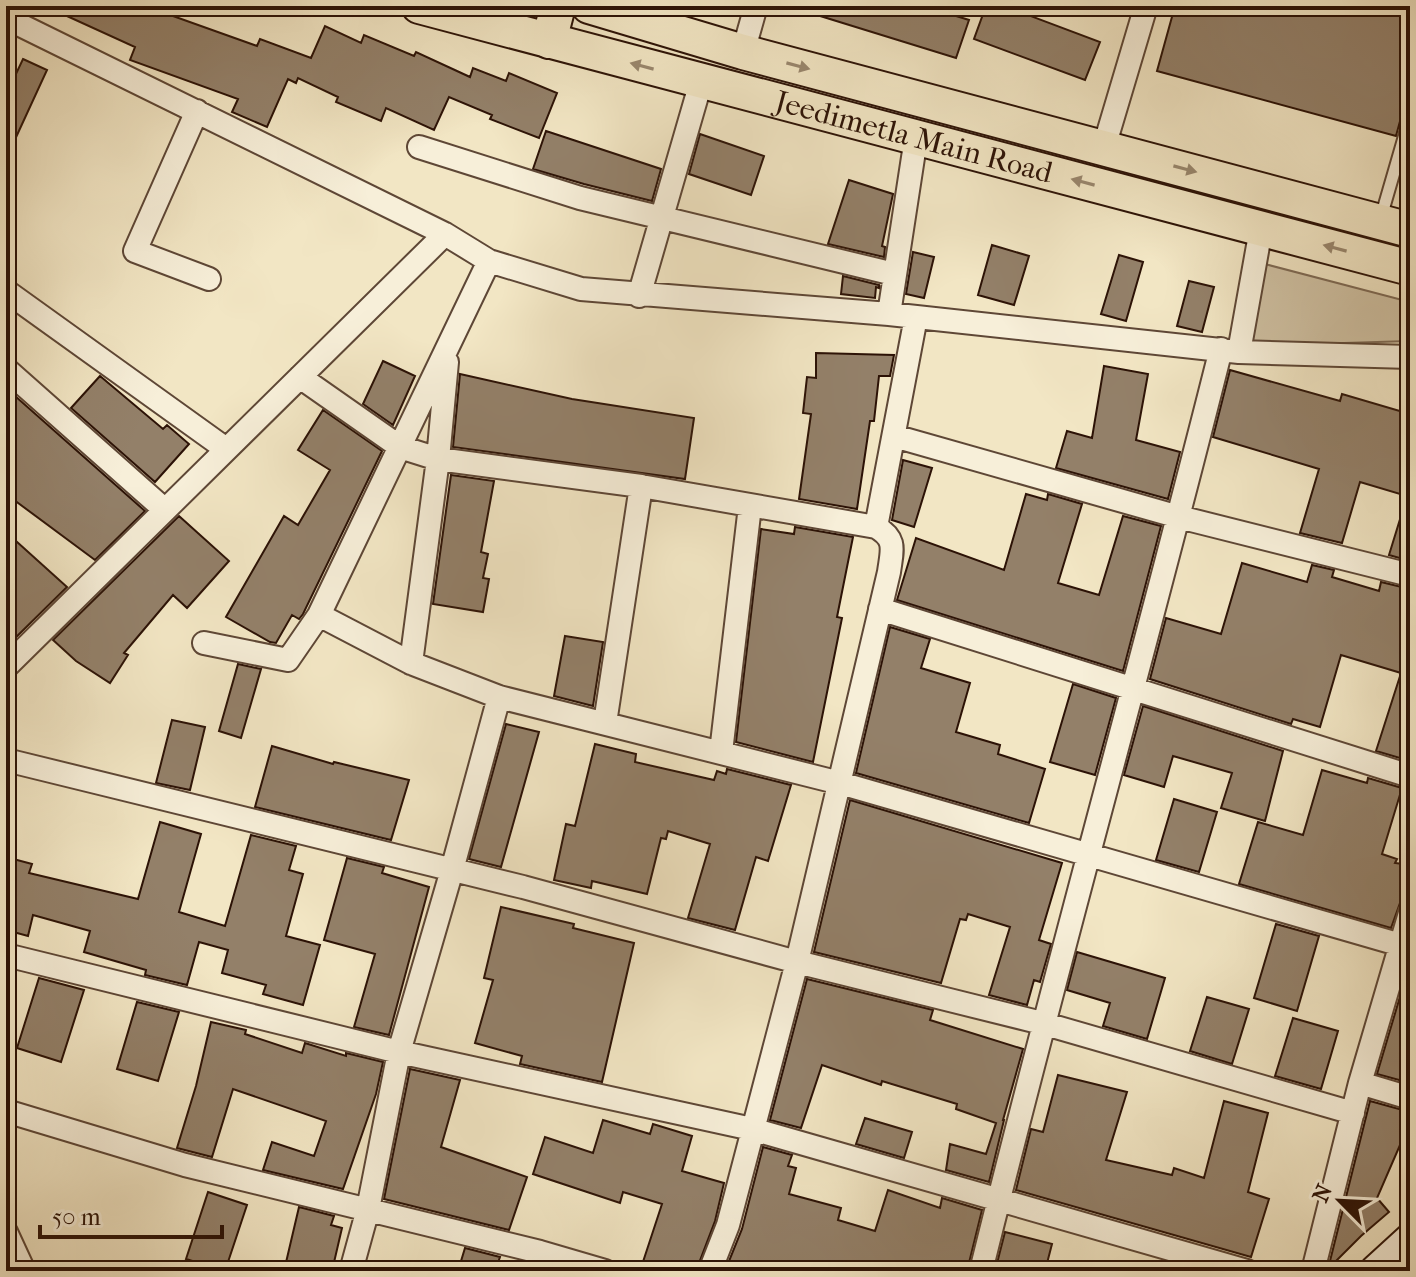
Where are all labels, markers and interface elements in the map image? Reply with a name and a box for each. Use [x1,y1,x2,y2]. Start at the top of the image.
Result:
one-way arrow [630,59,655,71]
one-way arrow [786,61,811,73]
street label: Jeedimetla Main Road [769,83,1057,191]
one-way arrow [1174,163,1198,176]
one-way arrow [1071,175,1095,188]
one-way arrow [1322,241,1346,254]
north arrow [1300,1161,1380,1241]
text: N [1307,1180,1338,1206]
scale bar [40,1189,222,1239]
text: 50 m [52,1203,101,1231]

